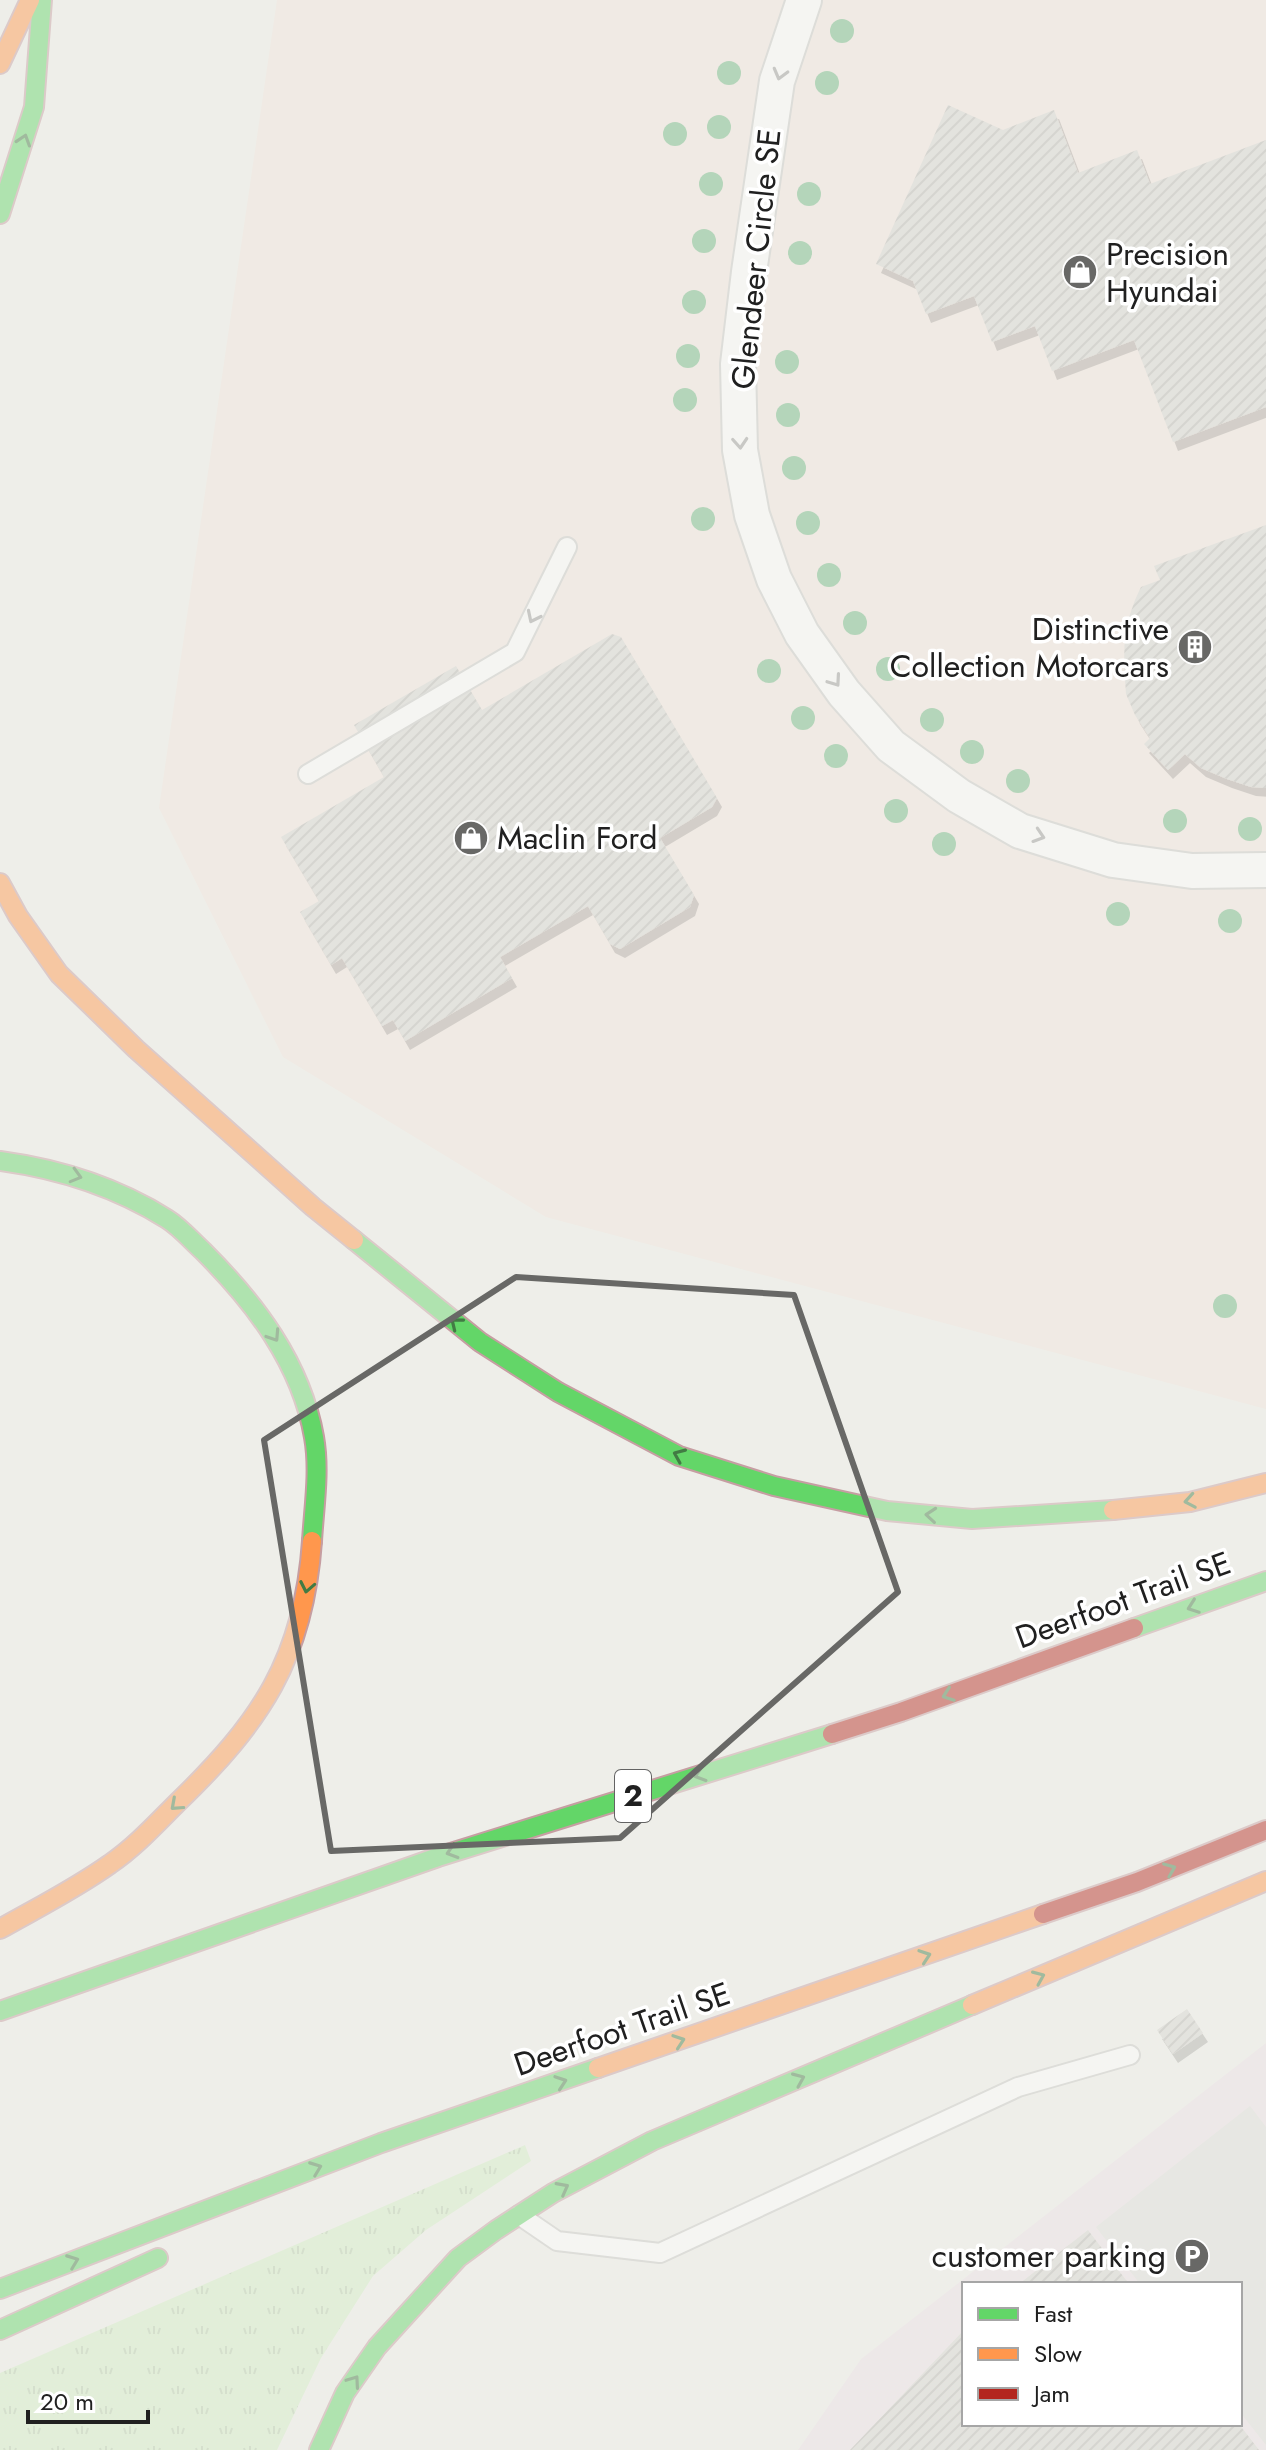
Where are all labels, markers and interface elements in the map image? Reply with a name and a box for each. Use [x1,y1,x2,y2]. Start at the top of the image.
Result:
one-way arrow [773,66,789,80]
street label: Glendeer Circle SE [719,126,793,392]
one-way arrow [14,133,30,147]
place label: Precision Hyundai [1106,231,1229,314]
shop icon: Precision Hyundai [1061,253,1099,291]
one-way arrow [732,437,749,450]
place label: Distinctive Collection Motorcars [890,606,1169,689]
one-way arrow [527,608,542,623]
building icon: Distinctive Collection Motorcars [1176,628,1214,666]
one-way arrow [826,672,840,686]
place label: Maclin Ford [497,815,657,861]
shop icon: Maclin Ford [452,819,490,857]
one-way arrow [1031,827,1045,843]
one-way arrow [69,1167,83,1184]
one-way arrow [450,1319,465,1333]
one-way arrow [265,1327,280,1341]
one-way arrow [673,1449,687,1465]
one-way arrow [1183,1492,1197,1509]
one-way arrow [924,1507,937,1524]
street label: Deerfoot Trail SE [1009,1540,1237,1660]
one-way arrow [299,1580,316,1594]
one-way arrow [1186,1598,1200,1614]
one-way arrow [942,1685,956,1702]
one-way arrow [694,1765,708,1781]
road number: 2 [615,1770,651,1822]
one-way arrow [170,1796,185,1810]
one-way arrow [446,1843,460,1859]
one-way arrow [1162,1862,1176,1879]
one-way arrow [917,1949,931,1965]
street label: Deerfoot Trail SE [508,1970,736,2088]
one-way arrow [1030,1971,1045,1987]
one-way arrow [671,2034,685,2050]
one-way arrow [791,2072,805,2088]
one-way arrow [553,2075,567,2091]
one-way arrow [308,2161,322,2178]
one-way arrow [555,2182,569,2198]
place label: customer parking [932,2233,1166,2279]
parking icon: customer parking [1173,2237,1211,2275]
one-way arrow [65,2254,79,2271]
legend [962,2282,1242,2426]
text: Fast [1034,2296,1072,2331]
text: Slow [1034,2336,1082,2371]
scale bar [28,2374,148,2424]
one-way arrow [344,2375,359,2389]
text: Jam [1031,2376,1070,2411]
text: 20 m [40,2384,94,2419]

